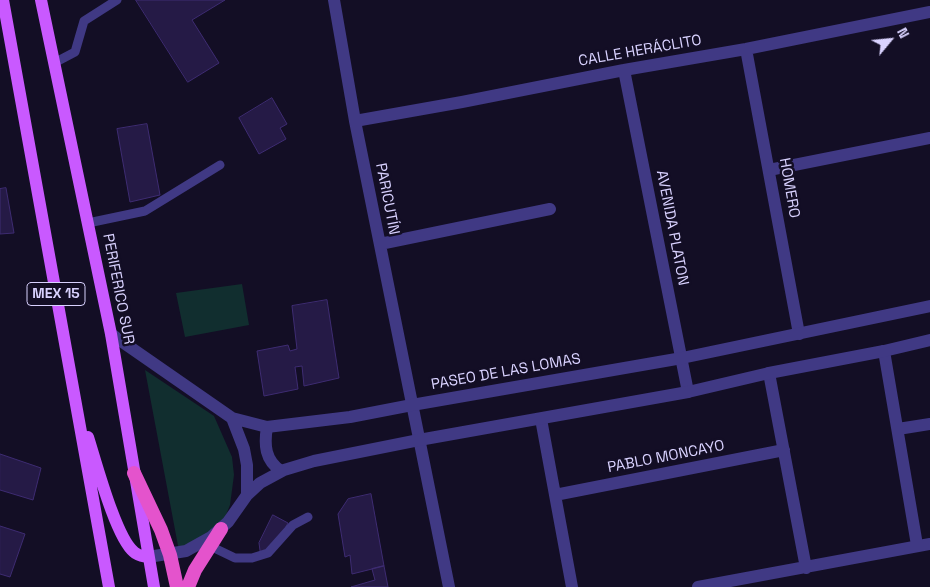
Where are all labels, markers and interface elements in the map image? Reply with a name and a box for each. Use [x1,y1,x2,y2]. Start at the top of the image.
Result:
north arrow [865,15,915,65]
text: N [893,25,913,41]
street label: CALLE HERÁCLITO [577,31,703,71]
street label: HOMERO [775,157,803,219]
street label: PARICUTÍN [371,162,403,236]
street label: AVENIDA PLATON [652,169,692,287]
street label: PERIFERICO SUR [98,232,138,346]
road number: MEX 15 [27,282,85,306]
street label: PASEO DE LAS LOMAS [430,350,582,394]
street label: PABLO MONCAYO [606,437,726,477]

